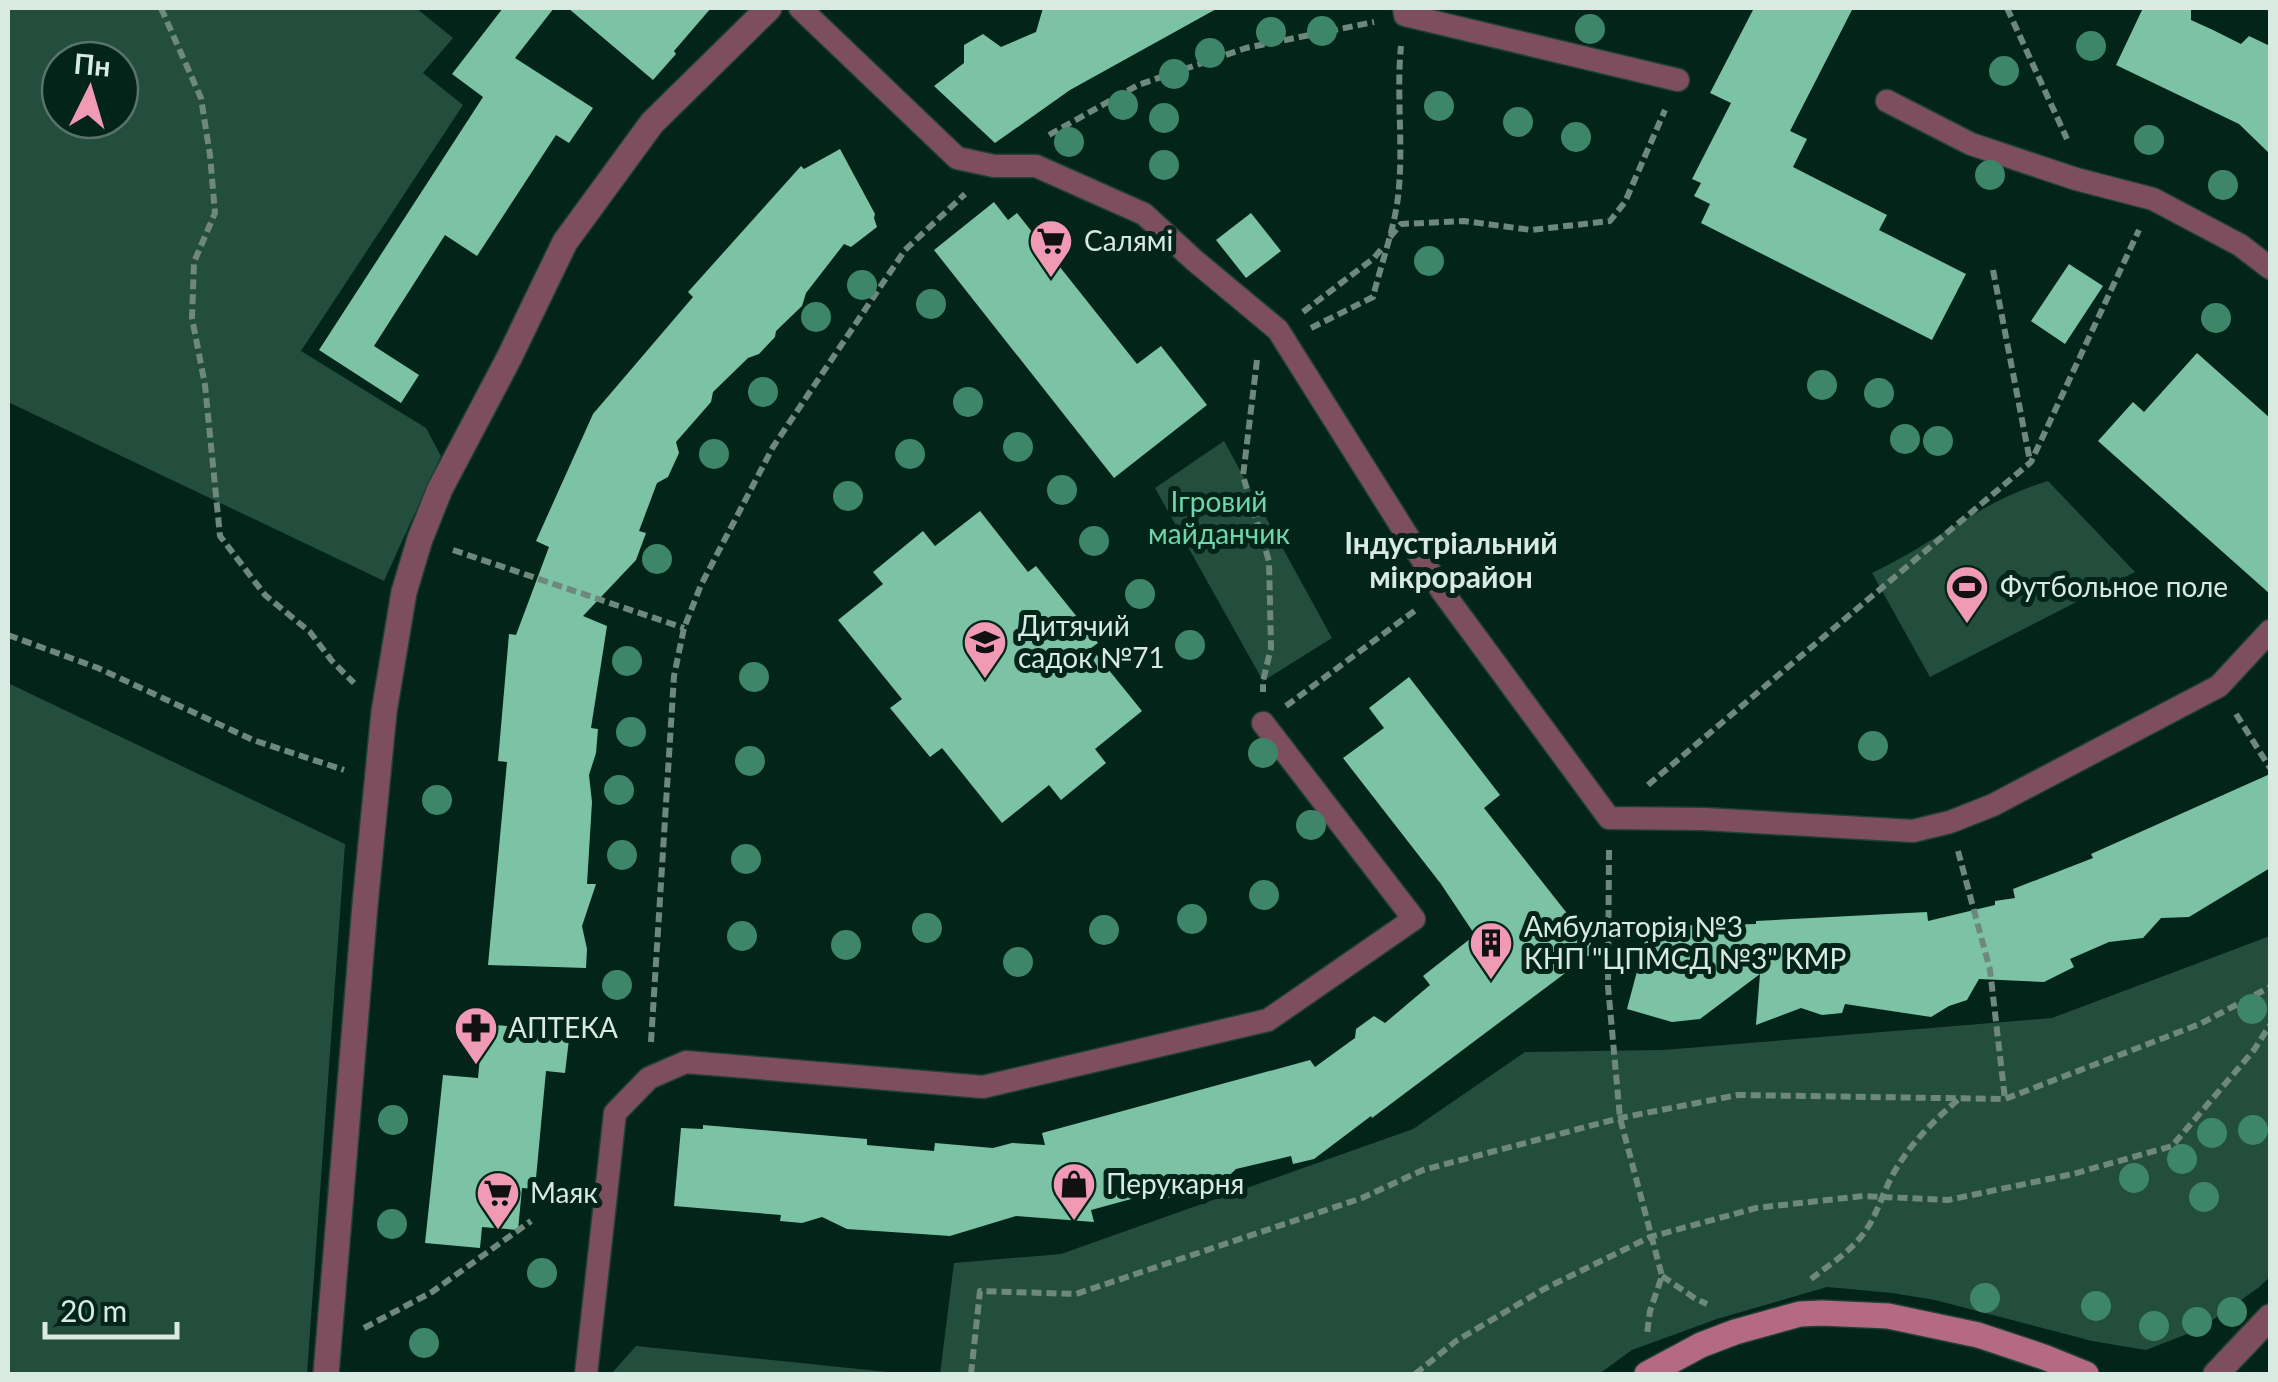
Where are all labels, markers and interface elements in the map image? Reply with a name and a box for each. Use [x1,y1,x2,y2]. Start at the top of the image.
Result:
north arrow [40,40,140,140]
text: Пн [73,46,112,83]
supermarket icon: Салямі [1028,218,1074,279]
place label: Салямі [1084,223,1173,257]
park label: Ігровий майданчик [1148,484,1290,550]
district label: Індустріальний мікрорайон [1344,524,1558,594]
sports icon: Футбольное поле [1944,564,1990,625]
place label: Футбольное поле [2000,569,2228,603]
place label: Дитячий садок №71 [1018,608,1165,674]
school or university icon: Дитячий садок №71 [962,619,1008,680]
place label: Амбулаторія №3 КНП "ЦПМСД №3" КМР [1524,909,1846,975]
building icon: Амбулаторія №3 КНП "ЦПМСД №3" КМР [1468,920,1514,981]
pharmacy icon: АПТЕКА [453,1005,499,1066]
place label: АПТЕКА [508,1010,618,1044]
shop icon: Перукарня [1051,1161,1097,1222]
place label: Перукарня [1106,1166,1244,1200]
supermarket icon: Маяк [475,1170,521,1231]
place label: Маяк [530,1175,598,1209]
scale bar [45,1277,178,1339]
text: 20 m [60,1292,127,1328]

